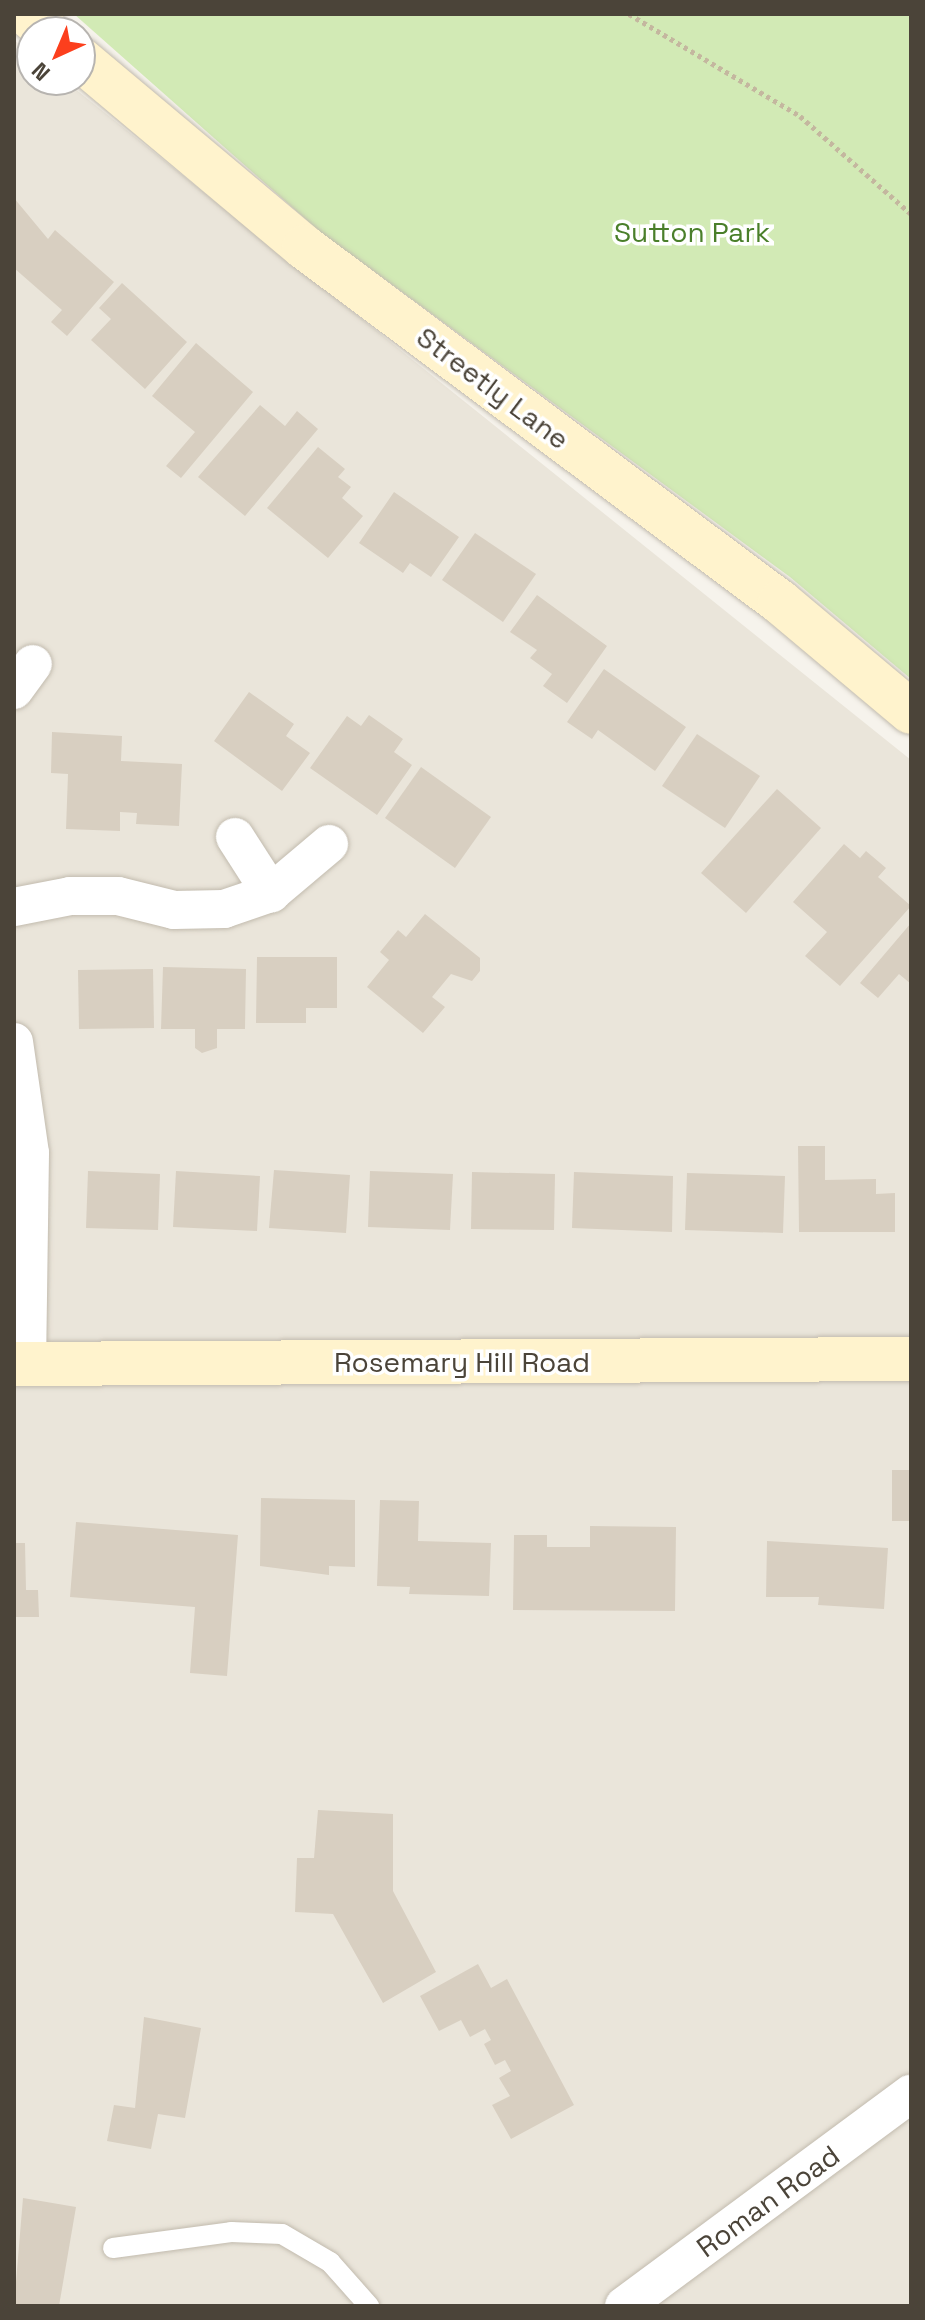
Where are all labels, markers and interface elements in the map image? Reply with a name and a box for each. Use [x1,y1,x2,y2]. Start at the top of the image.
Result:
north arrow [16,16,96,96]
text: N [26,57,56,87]
park label: Sutton Park [614,215,770,249]
street label: Streetly Lane [410,320,576,456]
street label: Rosemary Hill Road [334,1345,590,1379]
street label: Roman Road [690,2138,846,2264]

